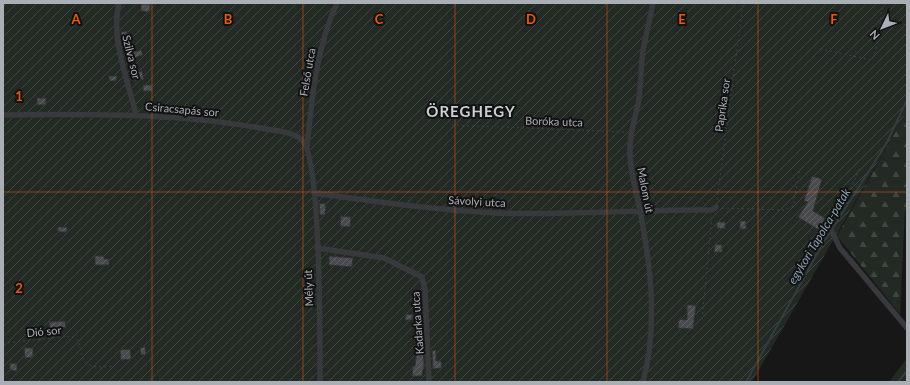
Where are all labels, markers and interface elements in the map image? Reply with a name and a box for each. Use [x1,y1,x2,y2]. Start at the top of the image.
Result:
north arrow [862,8,902,48]
text: A [70,11,81,27]
text: B [224,11,233,27]
text: C [375,11,384,27]
text: D [526,11,536,27]
text: E [678,11,686,27]
text: F [830,11,838,27]
text: N [867,28,882,43]
street label: Szilva sor [120,34,144,80]
street label: Felső utca [296,47,318,97]
street label: Paprika sor [712,78,732,132]
text: 1 [15,88,23,104]
street label: Csiracsapás sor [145,99,219,119]
district label: ÖREGHEGY [426,102,516,120]
street label: Boróka utca [525,113,583,129]
street label: Malom út [635,166,657,214]
water label: egykori Tapolca-patak [785,185,854,287]
street label: Sávolyi utca [448,193,506,209]
street label: Mély út [301,269,315,307]
text: 2 [15,280,23,296]
street label: Kadarka utca [408,291,426,355]
street label: Dió sor [26,323,62,339]

